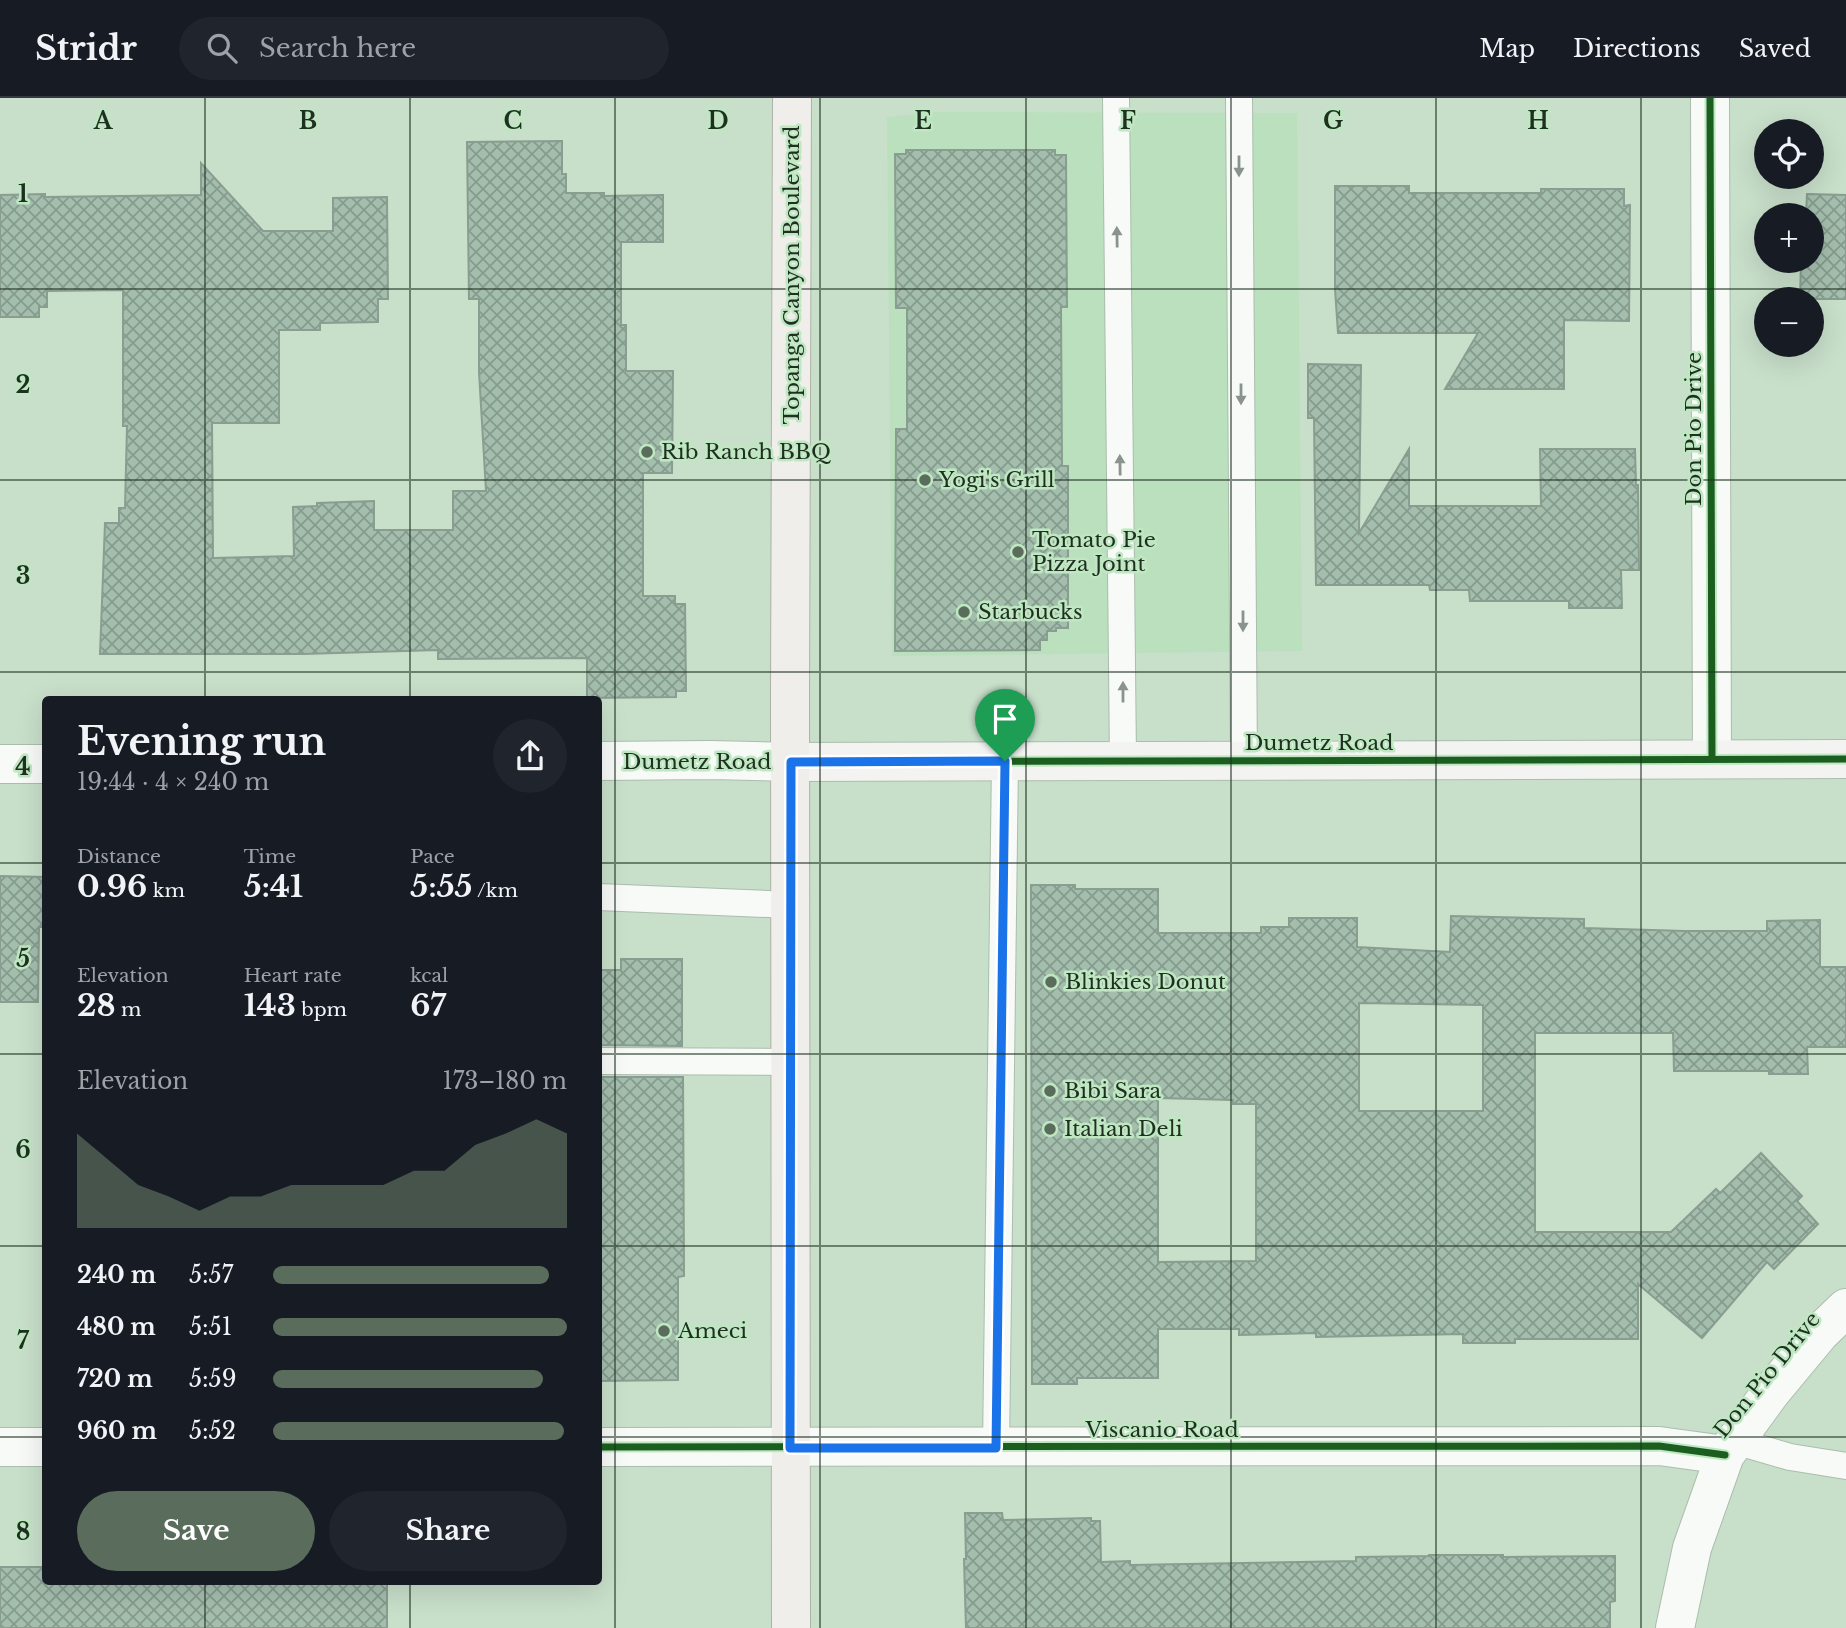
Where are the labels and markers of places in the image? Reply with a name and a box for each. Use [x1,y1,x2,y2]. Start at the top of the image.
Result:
place label: Rib Ranch BBQ [661,439,831,465]
marker: Rib Ranch BBQ [639,444,655,460]
place label: Yogi's Grill [938,467,1055,493]
marker: Yogi's Grill [917,472,933,488]
place label: Tomato Pie Pizza Joint [1032,527,1156,577]
marker: Tomato Pie Pizza Joint [1010,544,1026,560]
place label: Starbucks [978,599,1083,625]
marker: Starbucks [956,604,972,620]
pin [975,689,1035,761]
place label: Blinkies Donut [1065,969,1226,995]
marker: Blinkies Donut [1043,974,1059,990]
place label: Bibi Sara [1064,1078,1161,1104]
marker: Bibi Sara [1042,1083,1058,1099]
place label: Italian Deli [1064,1116,1183,1142]
marker: Italian Deli [1042,1121,1058,1137]
place label: Ameci [677,1318,747,1344]
marker: Ameci [656,1323,672,1339]

